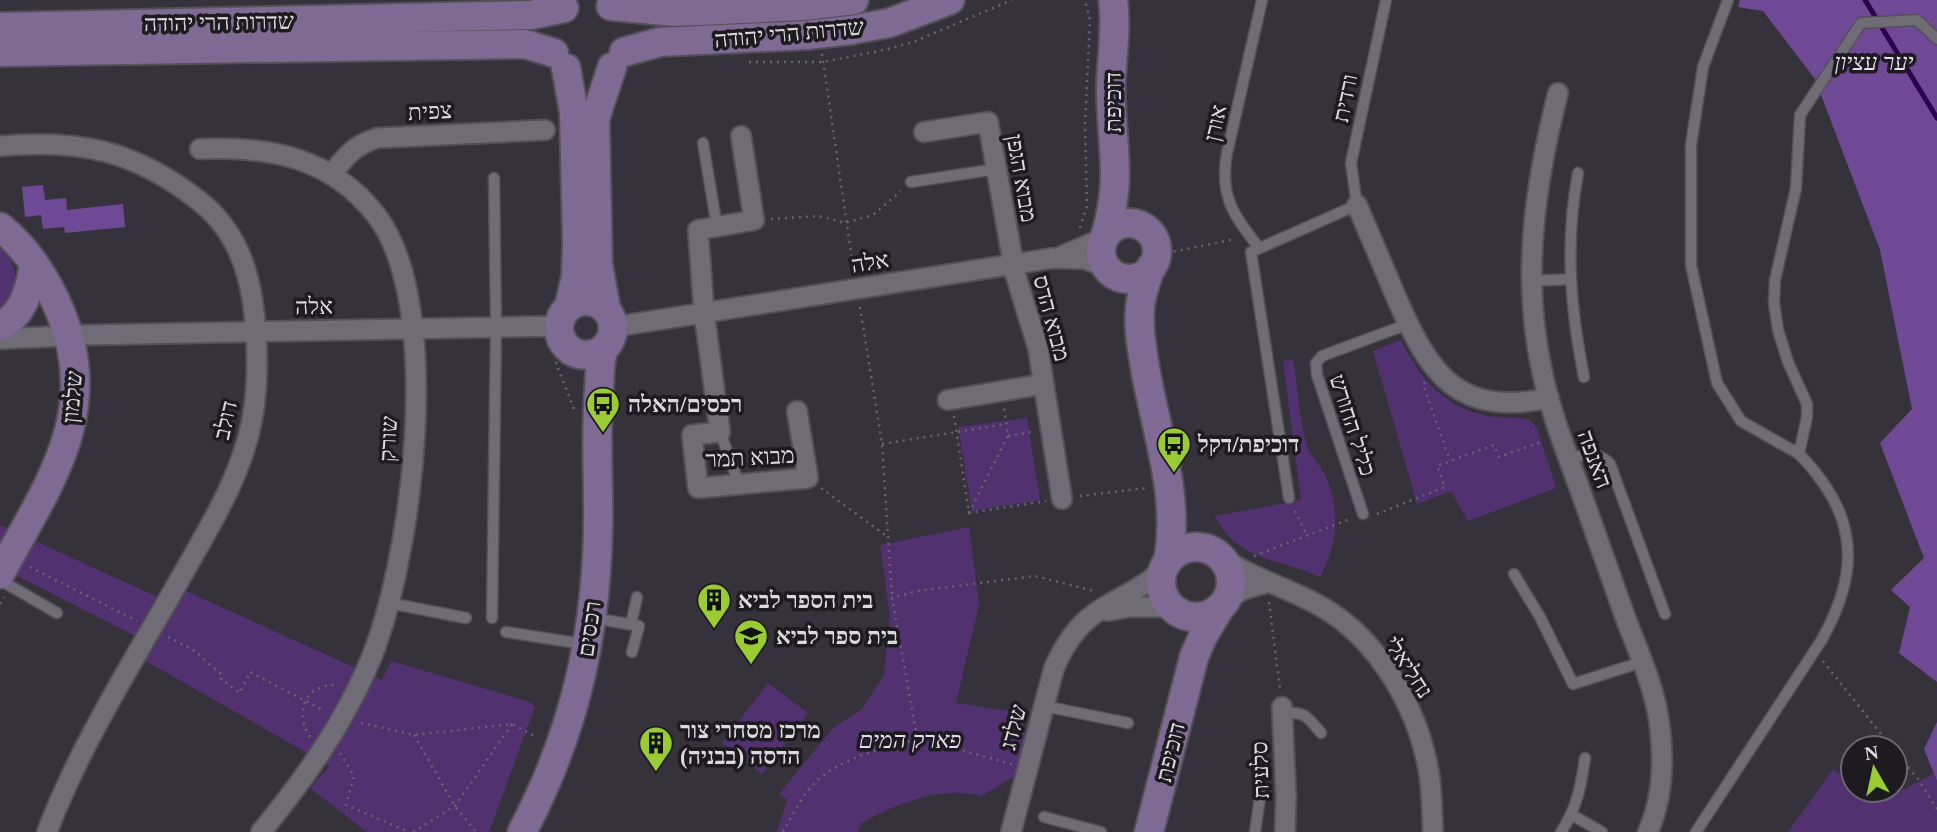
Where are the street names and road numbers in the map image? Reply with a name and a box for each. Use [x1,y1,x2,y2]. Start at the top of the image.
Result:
street label: שדרות הרי יהודה [144,9,295,36]
street label: שדרות הרי יהודה [713,14,866,52]
street label: דוכיפת [1101,72,1126,132]
street label: ורדית [1328,72,1363,124]
street label: צפית [407,98,453,125]
street label: אורן [1199,102,1232,144]
street label: מבוא הגפן [1001,132,1042,224]
street label: אלה [849,247,891,278]
street label: מבוא הדס [1028,273,1075,364]
street label: אלה [295,294,333,319]
street label: שלמון [58,369,87,424]
street label: כליל החורש [1324,371,1381,479]
street label: דולב [209,398,242,442]
street label: שורק [375,415,402,463]
street label: האנפה [1573,427,1617,492]
street label: מבוא תמר [705,443,795,472]
street label: רכסים [573,600,606,659]
street label: נחליאלי [1379,632,1438,703]
street label: שלדג [995,701,1032,752]
street label: דוכיפת [1151,720,1190,784]
street label: סלעית [1247,741,1274,799]

